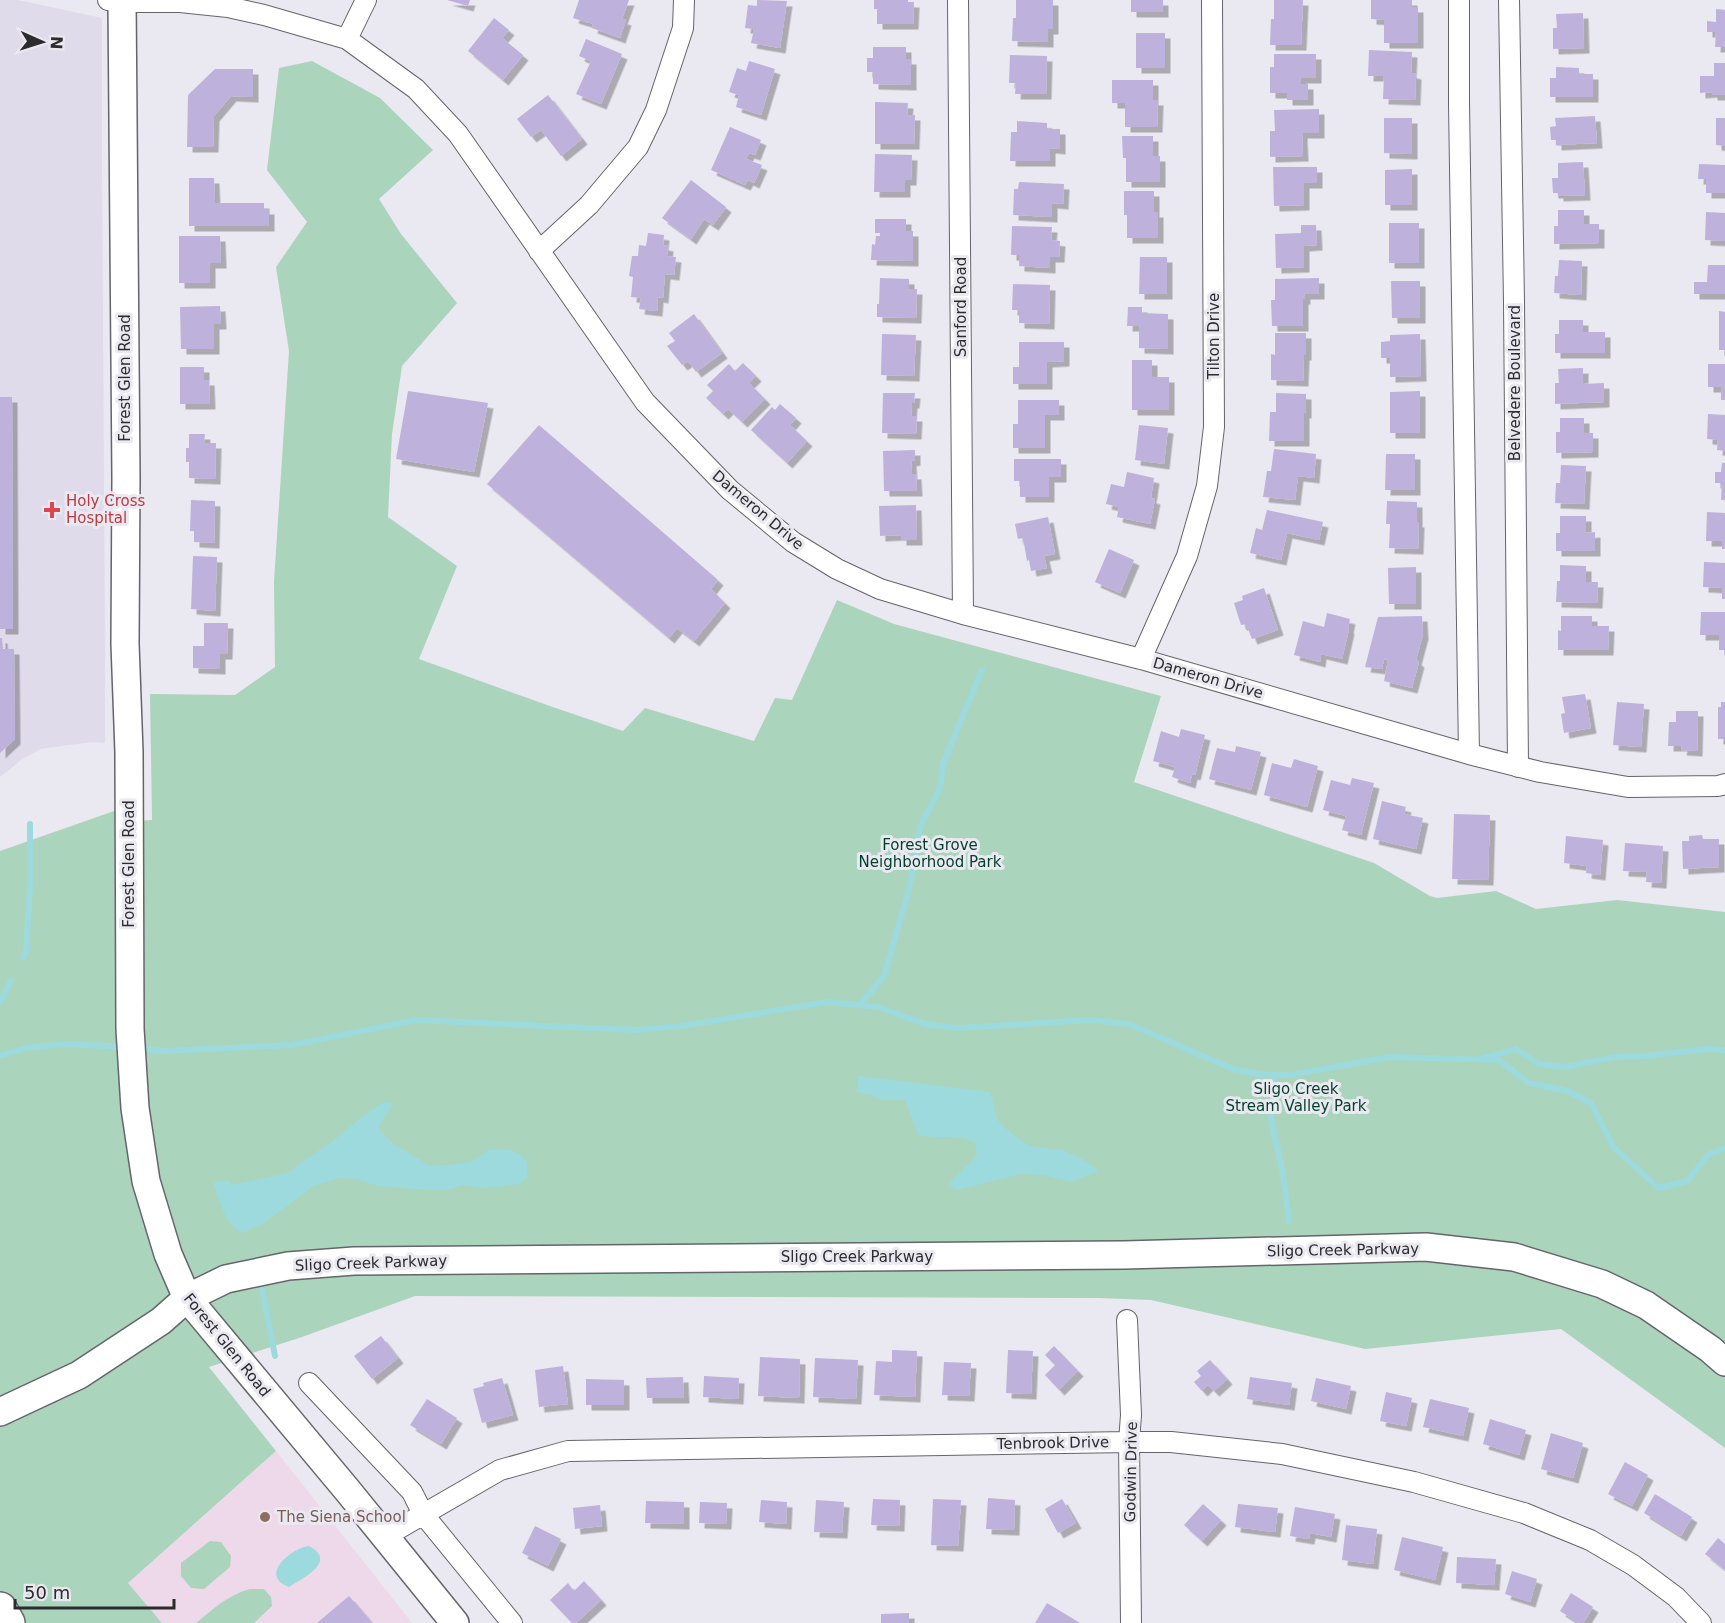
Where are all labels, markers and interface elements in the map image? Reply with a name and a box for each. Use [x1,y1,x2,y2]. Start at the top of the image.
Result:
north arrow [12,12,72,72]
text: N [47,36,66,50]
street label: Sanford Road [952,257,970,357]
street label: Tilton Drive [1205,293,1223,380]
street label: Belvedere Boulevard [1506,305,1524,461]
street label: Forest Glen Road [116,314,134,442]
street label: Dameron Drive [709,467,807,553]
place label: Holy Cross Hospital [66,492,146,527]
marker: Holy Cross Hospital [43,501,61,519]
street label: Dameron Drive [1151,654,1265,702]
street label: Forest Glen Road [120,800,138,928]
park label: Forest Grove Neighborhood Park [859,836,1002,871]
park label: Sligo Creek Stream Valley Park [1226,1080,1367,1115]
street label: Sligo Creek Parkway [1267,1240,1419,1260]
street label: Sligo Creek Parkway [781,1248,933,1266]
street label: Sligo Creek Parkway [295,1251,448,1275]
street label: Forest Glen Road [180,1290,274,1400]
street label: Godwin Drive [1121,1421,1141,1523]
street label: Tenbrook Drive [996,1433,1109,1453]
place label: The Siena School [276,1508,406,1526]
marker: The Siena School [258,1510,272,1524]
scale bar [15,1572,174,1610]
text: 50 m [24,1582,70,1603]

